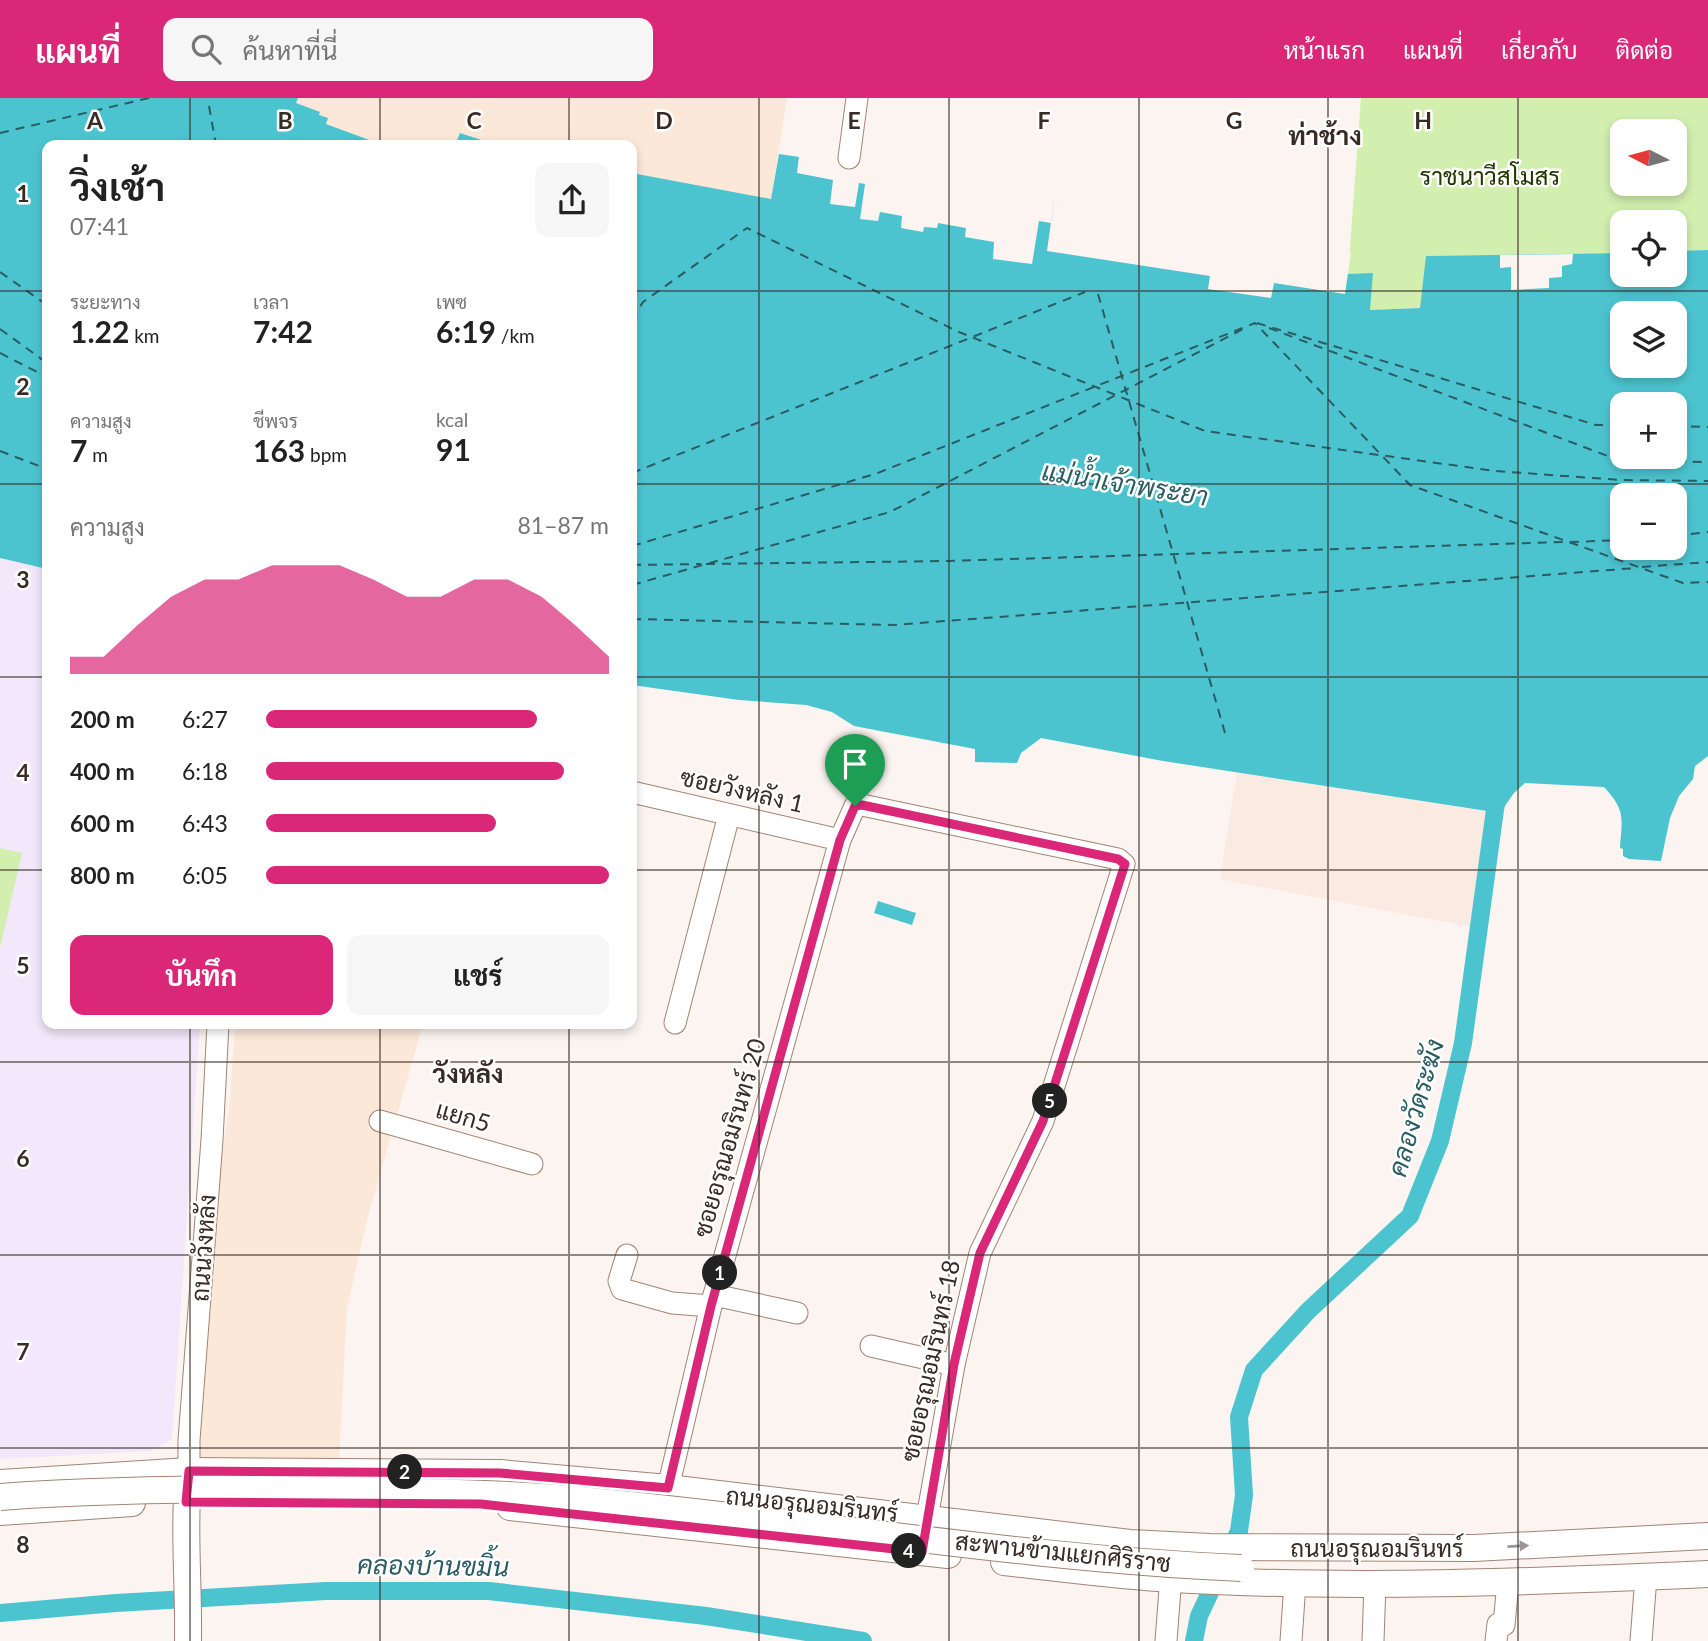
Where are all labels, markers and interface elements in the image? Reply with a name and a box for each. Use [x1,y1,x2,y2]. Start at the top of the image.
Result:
search box [163,18,653,81]
text: แผนที่ [35,30,121,70]
icon: search [187,30,225,68]
text: ค้นหาที่นี่ [243,34,338,66]
text: หน้าแรก [1284,35,1365,64]
text: แผนที่ [1403,35,1463,64]
text: เกี่ยวกับ [1501,35,1578,64]
text: ติดต่อ [1616,35,1673,64]
text: A [86,106,104,134]
text: B [277,106,293,134]
text: C [466,106,482,134]
text: D [655,106,673,134]
text: E [847,106,861,134]
text: F [1037,106,1051,134]
text: G [1226,106,1242,134]
text: H [1414,106,1432,134]
district label: ท่าช้าง [1288,119,1362,151]
north arrow [1610,119,1687,196]
map controls [1610,119,1687,560]
park label: ราชนาวีสโมสร [1420,161,1560,190]
text: วิ่งเช้า [70,163,165,209]
button: share [535,163,609,237]
text: 1 [16,179,30,207]
button: locate [1610,210,1687,287]
text: 07:41 [70,212,129,240]
text: ระยะทาง [70,290,141,313]
text: เวลา [253,290,289,313]
text: เพซ [436,290,467,313]
button: layers [1610,301,1687,378]
text: 1.22 [70,313,129,349]
text: 7:42 [253,313,313,349]
text: 6:19 [436,313,496,349]
text: km [129,324,159,347]
text: /km [496,324,535,347]
text: 2 [16,372,30,400]
button: + [1610,392,1687,469]
text: kcal [436,408,468,431]
text: ความสูง [70,409,132,432]
text: ชีพจร [253,409,298,432]
text: 91 [436,431,471,467]
text: 7 [70,432,87,468]
text: 163 [253,432,305,468]
text: m [87,443,108,466]
text: bpm [305,443,347,466]
water label: แม่น้ำเจ้าพระยา [1040,450,1211,512]
button: − [1610,483,1687,560]
text: 81–87 m [517,511,609,539]
text: ความสูง [70,513,145,541]
text: 3 [16,565,30,593]
text: 200 m [70,705,135,733]
text: 6:27 [182,705,228,733]
pin [825,734,885,806]
icon: arrive [836,745,874,783]
text: 400 m [70,757,135,785]
text: 6:18 [182,757,228,785]
text: 4 [16,758,30,786]
street label: ซอยวังหลัง 1 [678,761,807,818]
text: 600 m [70,809,135,837]
text: 6:43 [182,809,228,837]
text: 800 m [70,861,135,889]
text: 6:05 [182,861,228,889]
button: บันทึก [70,935,333,1015]
button: แชร์ [347,935,609,1015]
text: 5 [16,951,30,979]
street label: ซอยอรุณอมรินทร์ 20 [686,1035,774,1241]
water label: คลองวัดระฆัง [1380,1035,1450,1180]
district label: วังหลัง [432,1057,504,1089]
pin: 5 [1032,1084,1068,1118]
text: 5 [1044,1089,1055,1112]
street label: แยก5 [433,1094,494,1137]
text: 6 [16,1144,30,1172]
street label: ถนนวังหลัง [184,1193,221,1303]
pin: 1 [702,1256,738,1290]
street label: ซอยอรุณอมรินทร์ 18 [894,1257,968,1465]
text: 1 [714,1261,725,1284]
text: 7 [16,1337,30,1365]
pin: 2 [388,1454,422,1490]
text: 2 [399,1460,410,1483]
street label: ถนนอรุณอมรินทร์ [724,1480,900,1530]
street label: สะพานข้ามแยกศิริราช [954,1526,1173,1577]
text: 8 [16,1530,30,1558]
street label: ถนนอรุณอมรินทร์ [1290,1533,1464,1565]
pin: 4 [892,1534,926,1568]
text: 4 [903,1539,914,1562]
one-way arrow [1508,1541,1530,1552]
water label: คลองบ้านขมิ้น [357,1543,510,1582]

